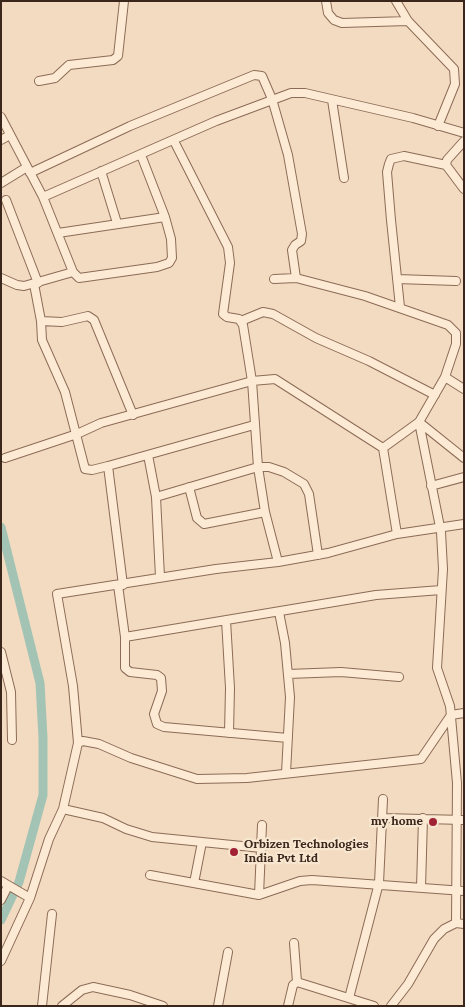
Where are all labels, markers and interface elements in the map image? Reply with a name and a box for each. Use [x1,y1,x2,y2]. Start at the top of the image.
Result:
place label: my home [371,815,423,829]
marker: my home [427,816,439,828]
place label: Orbizen Technologies India Pvt Ltd [244,838,368,866]
marker: Orbizen Technologies India Pvt Ltd [228,846,240,858]

